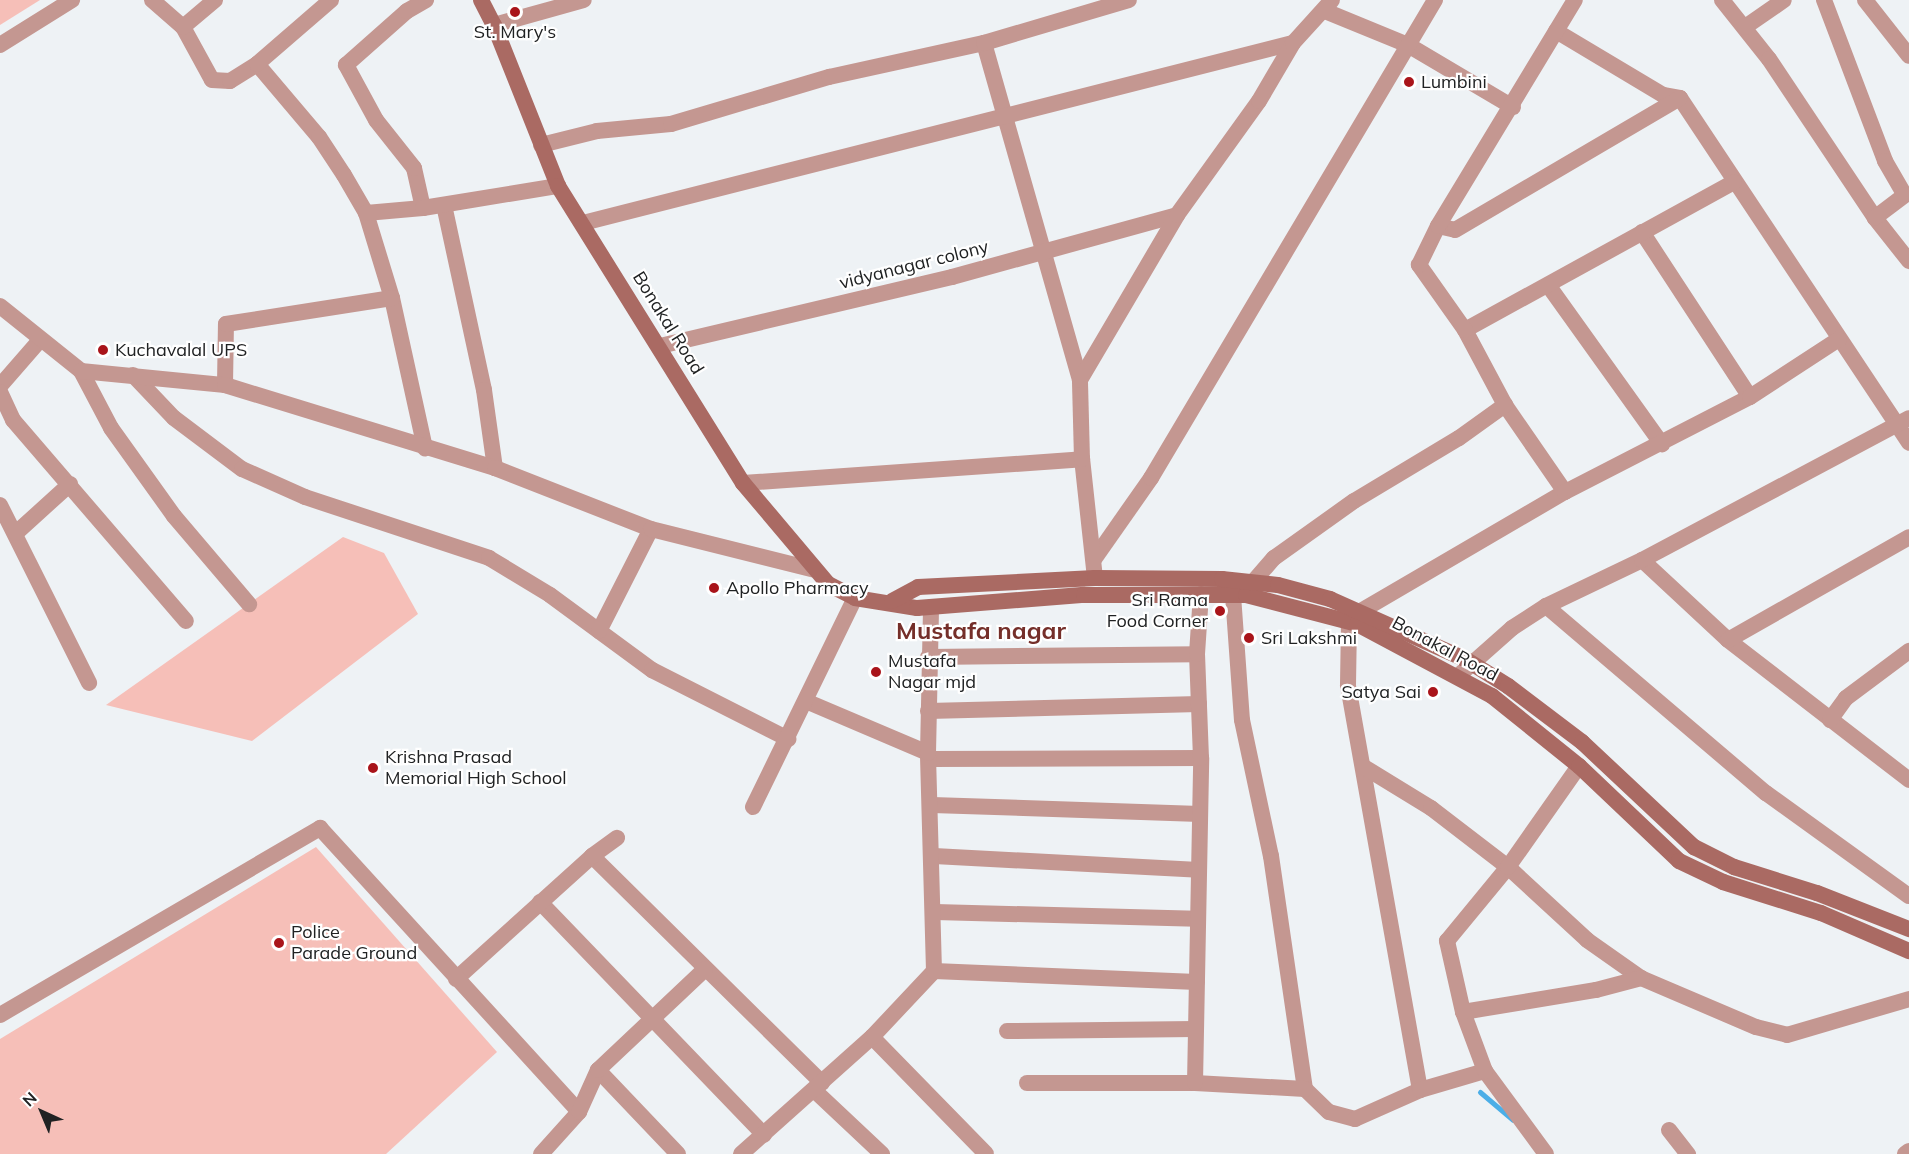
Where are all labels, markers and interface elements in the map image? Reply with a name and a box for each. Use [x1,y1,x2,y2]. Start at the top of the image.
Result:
marker: St. Mary's [508,5,522,19]
place label: St. Mary's [474,21,556,43]
place label: Lumbini [1421,71,1487,93]
marker: Lumbini [1402,75,1416,89]
street label: vidyanagar colony [837,236,991,294]
street label: Bonakal Road [628,268,708,378]
place label: Kuchavalal UPS [115,339,247,361]
marker: Kuchavalal UPS [96,343,110,357]
place label: Apollo Pharmacy [726,577,869,599]
marker: Apollo Pharmacy [707,581,721,595]
place label: Sri Rama Food Corner [1107,590,1208,632]
marker: Sri Rama Food Corner [1213,604,1227,618]
street label: Bonakal Road [1388,612,1502,686]
district label: Mustafa nagar [896,617,1066,645]
place label: Sri Lakshmi [1261,627,1357,649]
marker: Sri Lakshmi [1242,631,1256,645]
place label: Mustafa Nagar mjd [888,651,976,694]
marker: Mustafa Nagar mjd [869,665,883,679]
place label: Satya Sai [1341,681,1421,703]
marker: Satya Sai [1426,685,1440,699]
place label: Krishna Prasad Memorial High School [385,747,567,789]
marker: Krishna Prasad Memorial High School [366,761,380,775]
place label: Police Parade Ground [291,922,417,964]
marker: Police Parade Ground [272,936,286,950]
north arrow [12,1082,72,1142]
text: N [18,1088,41,1110]

